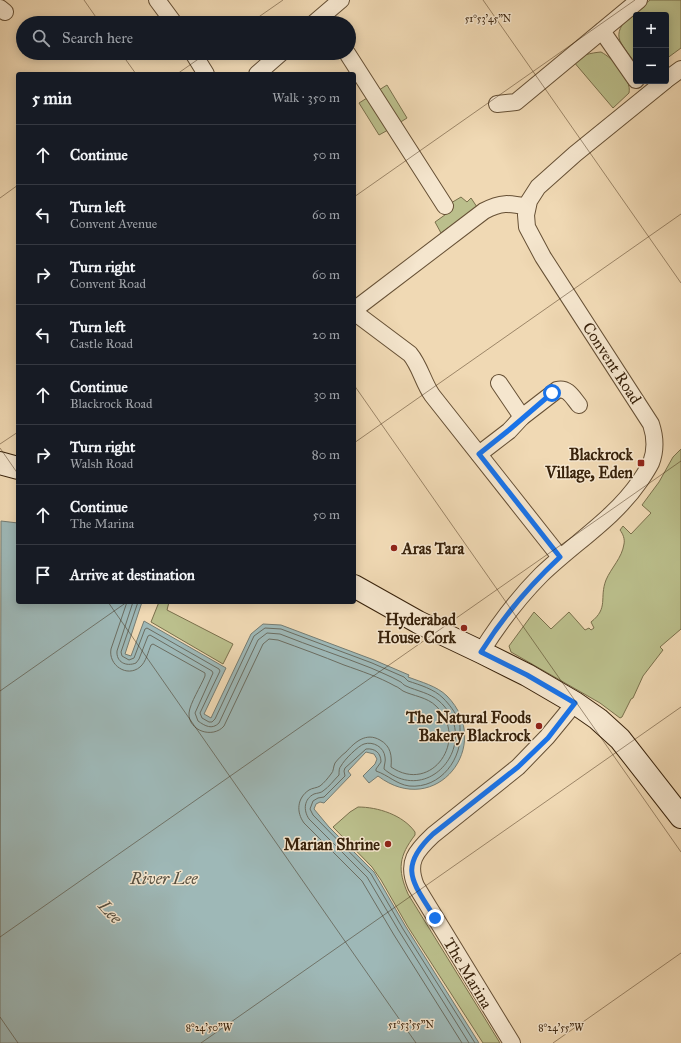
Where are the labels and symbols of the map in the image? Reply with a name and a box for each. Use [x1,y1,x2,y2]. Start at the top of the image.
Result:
text: 51°53'45"N [465,13,512,25]
street label: Convent Road [579,319,645,407]
route start [543,384,561,402]
place label: Blackrock Village, Eden [545,445,634,483]
marker: Blackrock Village, Eden [636,458,646,468]
place label: Aras Tara [401,539,466,558]
marker: Aras Tara [389,543,399,553]
place label: Hyderabad House Cork [377,610,457,647]
marker: Hyderabad House Cork [459,623,469,633]
place label: The Natural Foods Bakery Blackrock [405,708,532,746]
marker: The Natural Foods Bakery Blackrock [534,721,544,731]
place label: Marian Shrine [284,835,380,854]
marker: Marian Shrine [383,839,393,849]
water label: River Lee [129,868,198,889]
water label: Lee [93,895,127,929]
route end [426,909,444,927]
street label: The Marina [440,934,497,1012]
text: 51°53'55"N [388,1019,434,1031]
text: 8°24'50"W [186,1022,233,1034]
text: 8°24'55"W [538,1022,584,1034]

